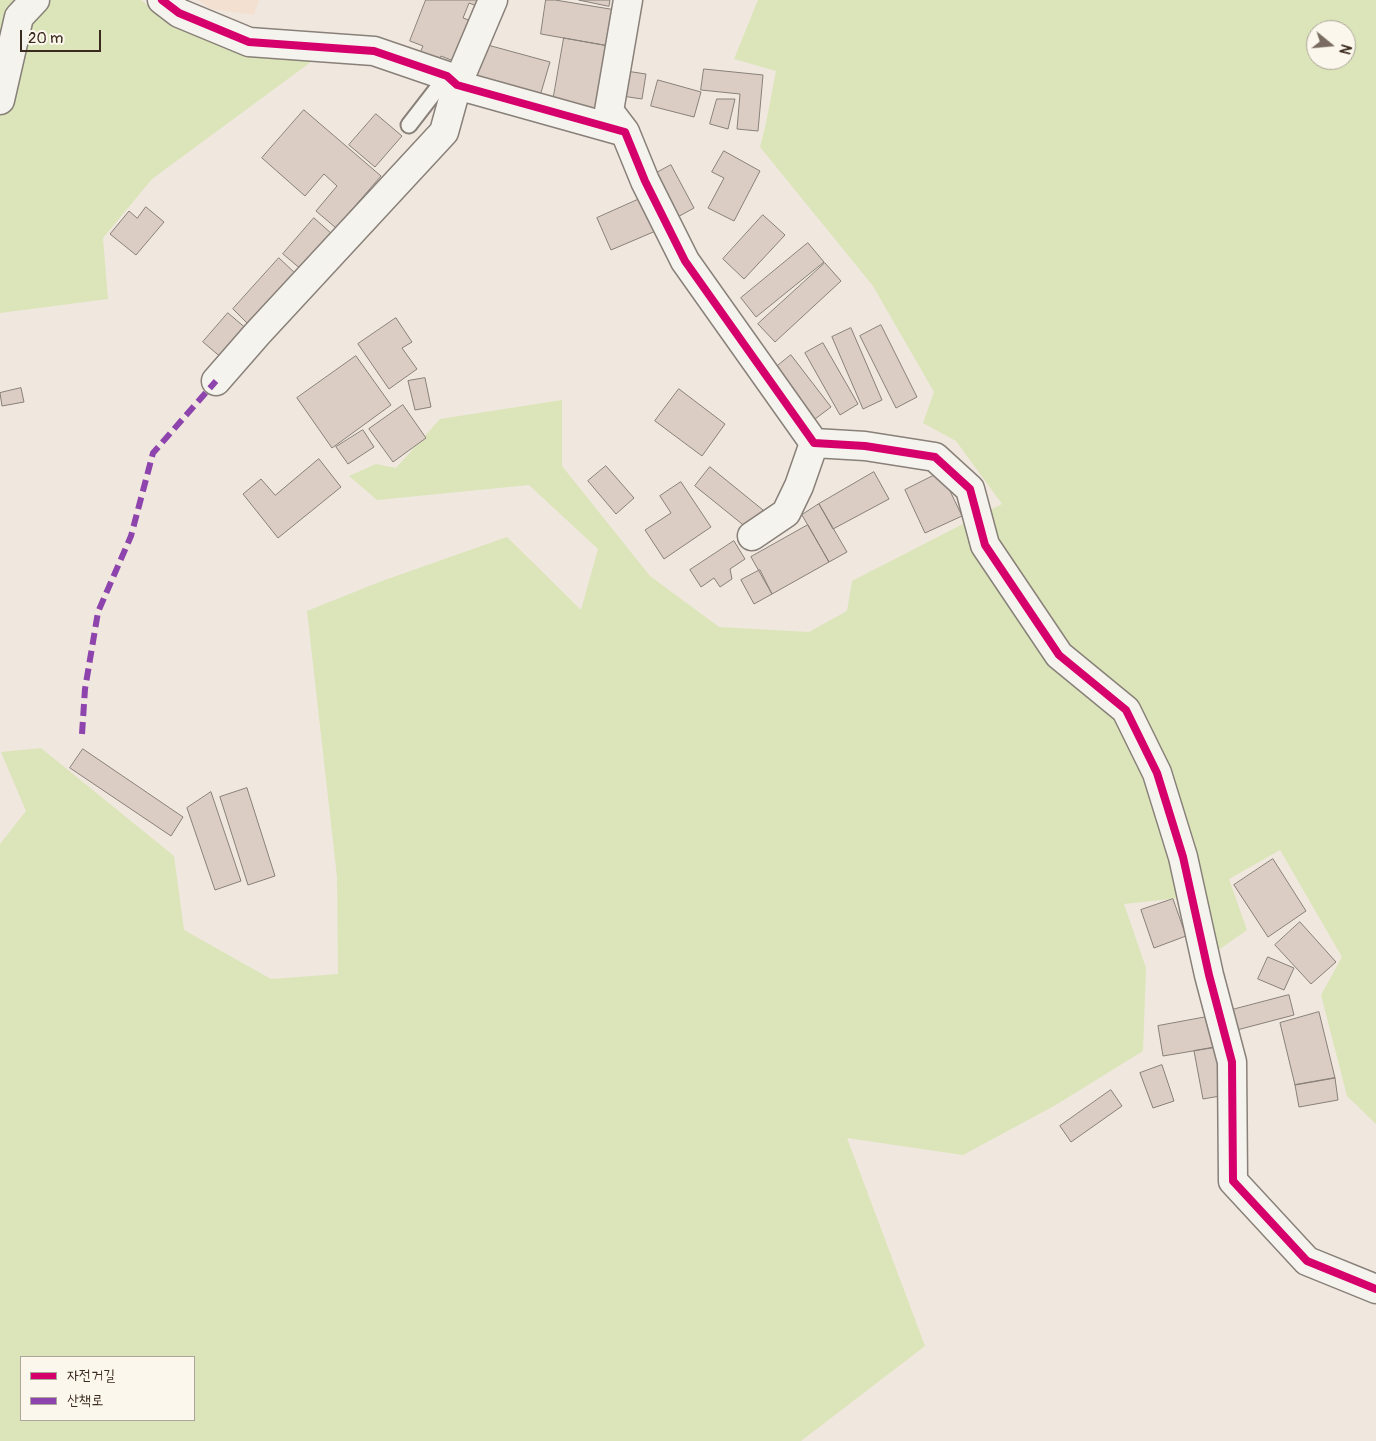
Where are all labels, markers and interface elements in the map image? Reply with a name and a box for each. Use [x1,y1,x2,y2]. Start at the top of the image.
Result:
scale bar [22,20,104,52]
north arrow [1306,20,1356,70]
text: 20 m [28,29,63,48]
text: N [1335,42,1354,56]
legend [20,1356,195,1421]
text: 자전거길 [67,1366,115,1385]
text: 산책로 [67,1391,103,1410]

